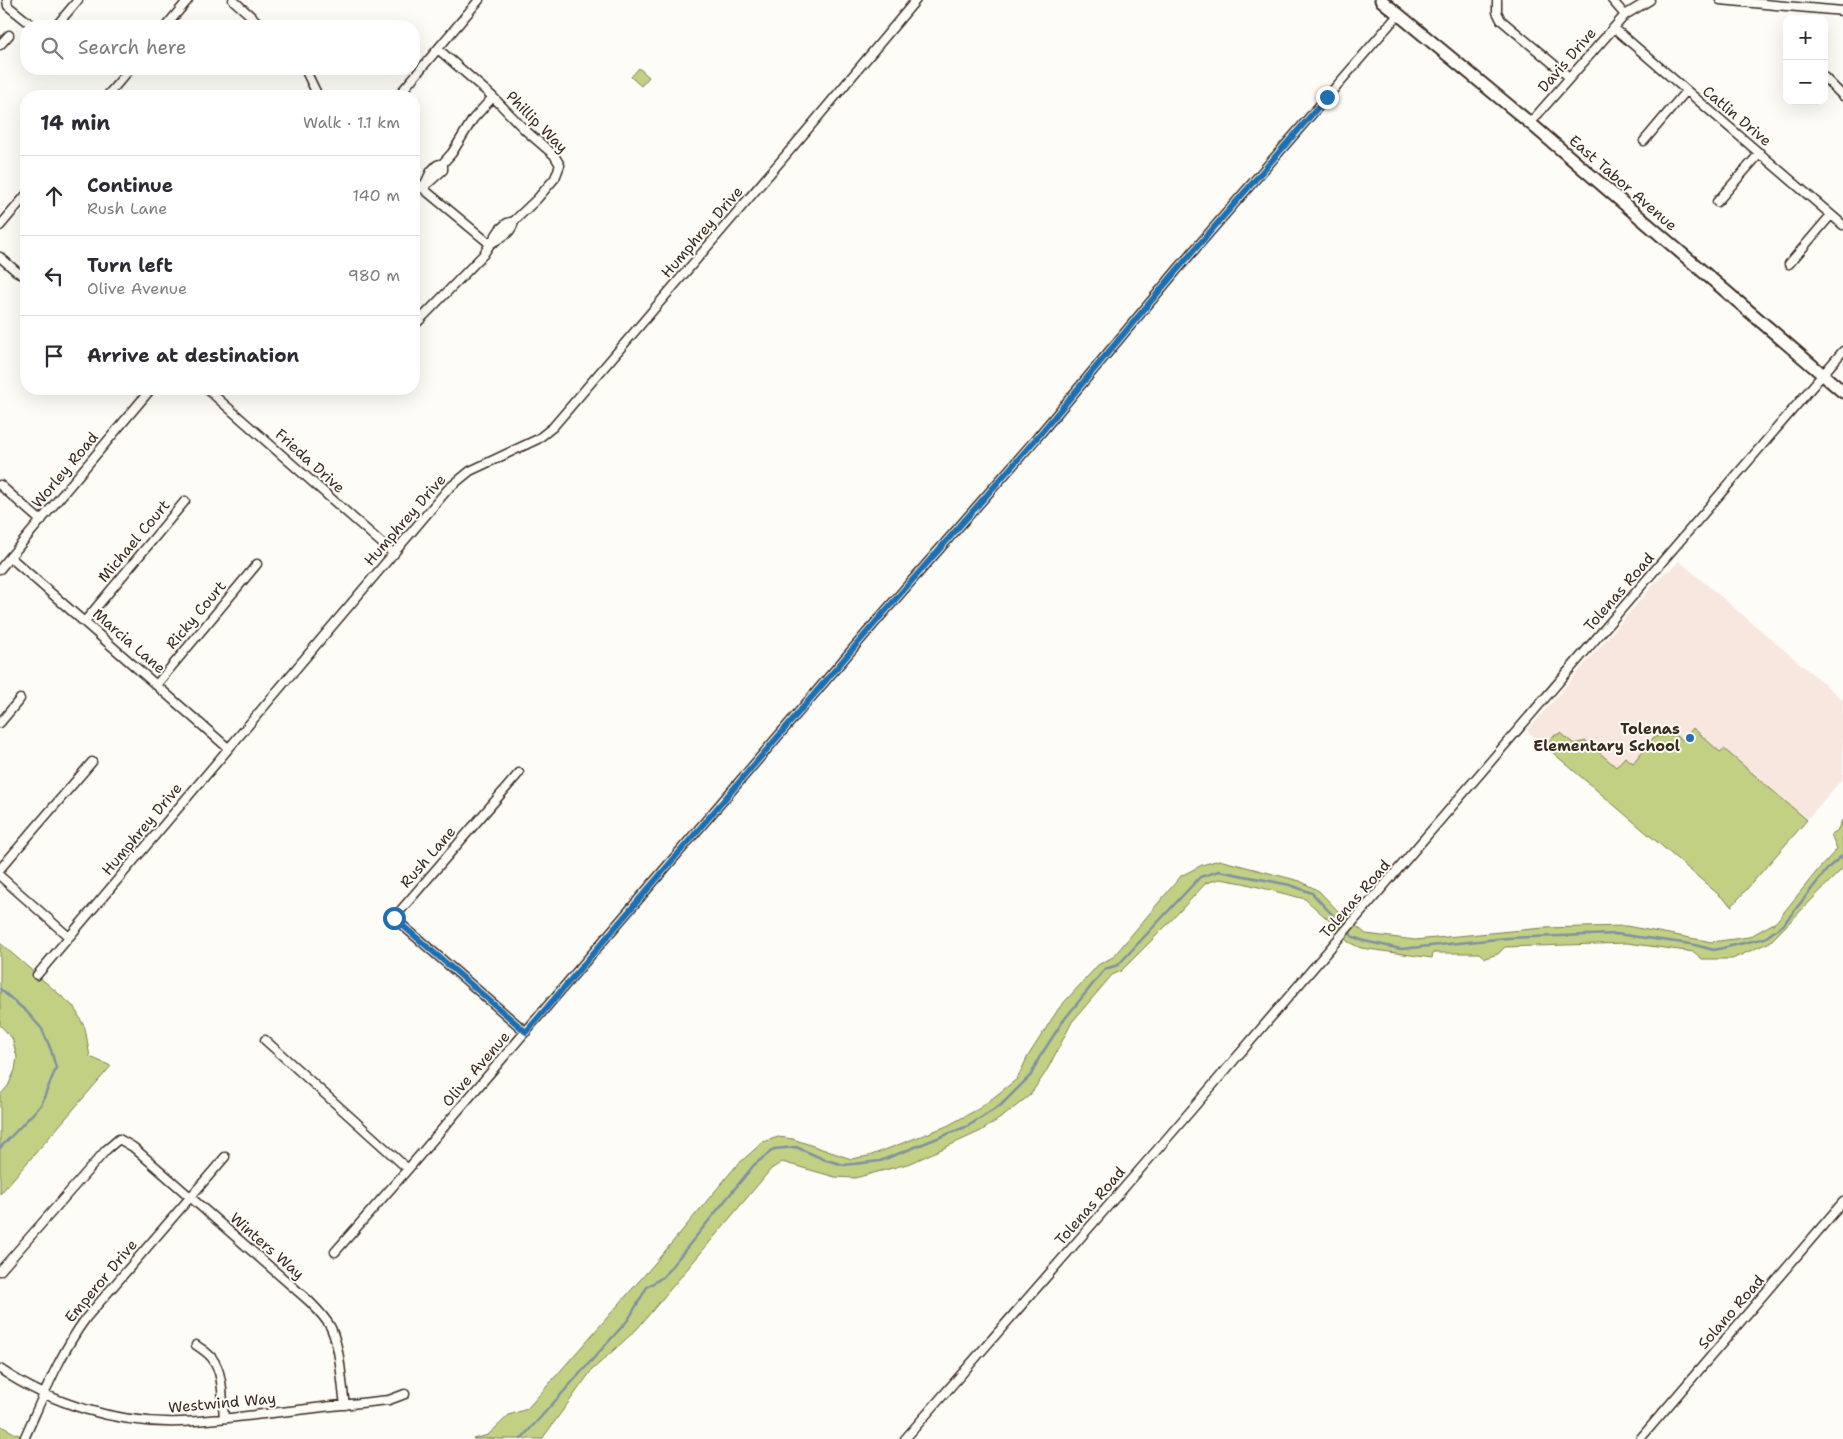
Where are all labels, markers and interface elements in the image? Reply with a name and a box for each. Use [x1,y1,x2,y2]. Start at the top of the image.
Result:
map controls [1783,15,1828,105]
button: + [1783,15,1828,60]
search box [20,20,420,75]
street label: Davis Drive [1533,23,1601,97]
icon: search [38,34,66,62]
text: Search here [78,35,187,60]
button: − [1783,60,1828,105]
street label: Catlin Drive [1698,81,1776,151]
route end [1316,86,1339,109]
street label: Phillip Way [502,87,572,157]
text: 14 min [40,109,110,137]
text: Walk · 1.1 km [303,112,400,133]
street label: East Tabor Avenue [1565,131,1681,235]
text: Continue [87,173,173,198]
icon: ahead [40,182,68,210]
street label: Humphrey Drive [657,182,747,282]
text: 140 m [353,185,400,206]
text: Rush Lane [87,198,167,219]
text: Turn left [87,253,173,278]
icon: left [40,262,68,290]
text: 980 m [348,265,400,286]
text: Olive Avenue [87,278,187,299]
icon: arrive [40,342,68,370]
text: Arrive at destination [87,343,299,368]
street label: Frieda Drive [271,424,349,498]
street label: Worley Road [27,427,103,512]
street label: Humphrey Drive [360,470,450,570]
street label: Michael Court [94,496,174,586]
street label: Tolenas Road [1579,548,1659,636]
street label: Ricky Court [162,577,230,653]
street label: Marcia Lane [88,604,170,678]
place label: Tolenas Elementary School [1533,719,1680,756]
marker: Tolenas Elementary School [1684,732,1696,744]
street label: Humphrey Drive [97,779,187,879]
street label: Rush Lane [396,822,460,892]
street label: Tolenas Road [1315,855,1395,943]
route start [383,907,406,930]
street label: Olive Avenue [438,1027,514,1111]
street label: Tolenas Road [1050,1162,1130,1250]
street label: Winters Way [226,1208,308,1284]
street label: Emperor Drive [60,1235,142,1327]
street label: Solano Road [1693,1270,1769,1353]
street label: Westwind Way [167,1388,277,1418]

